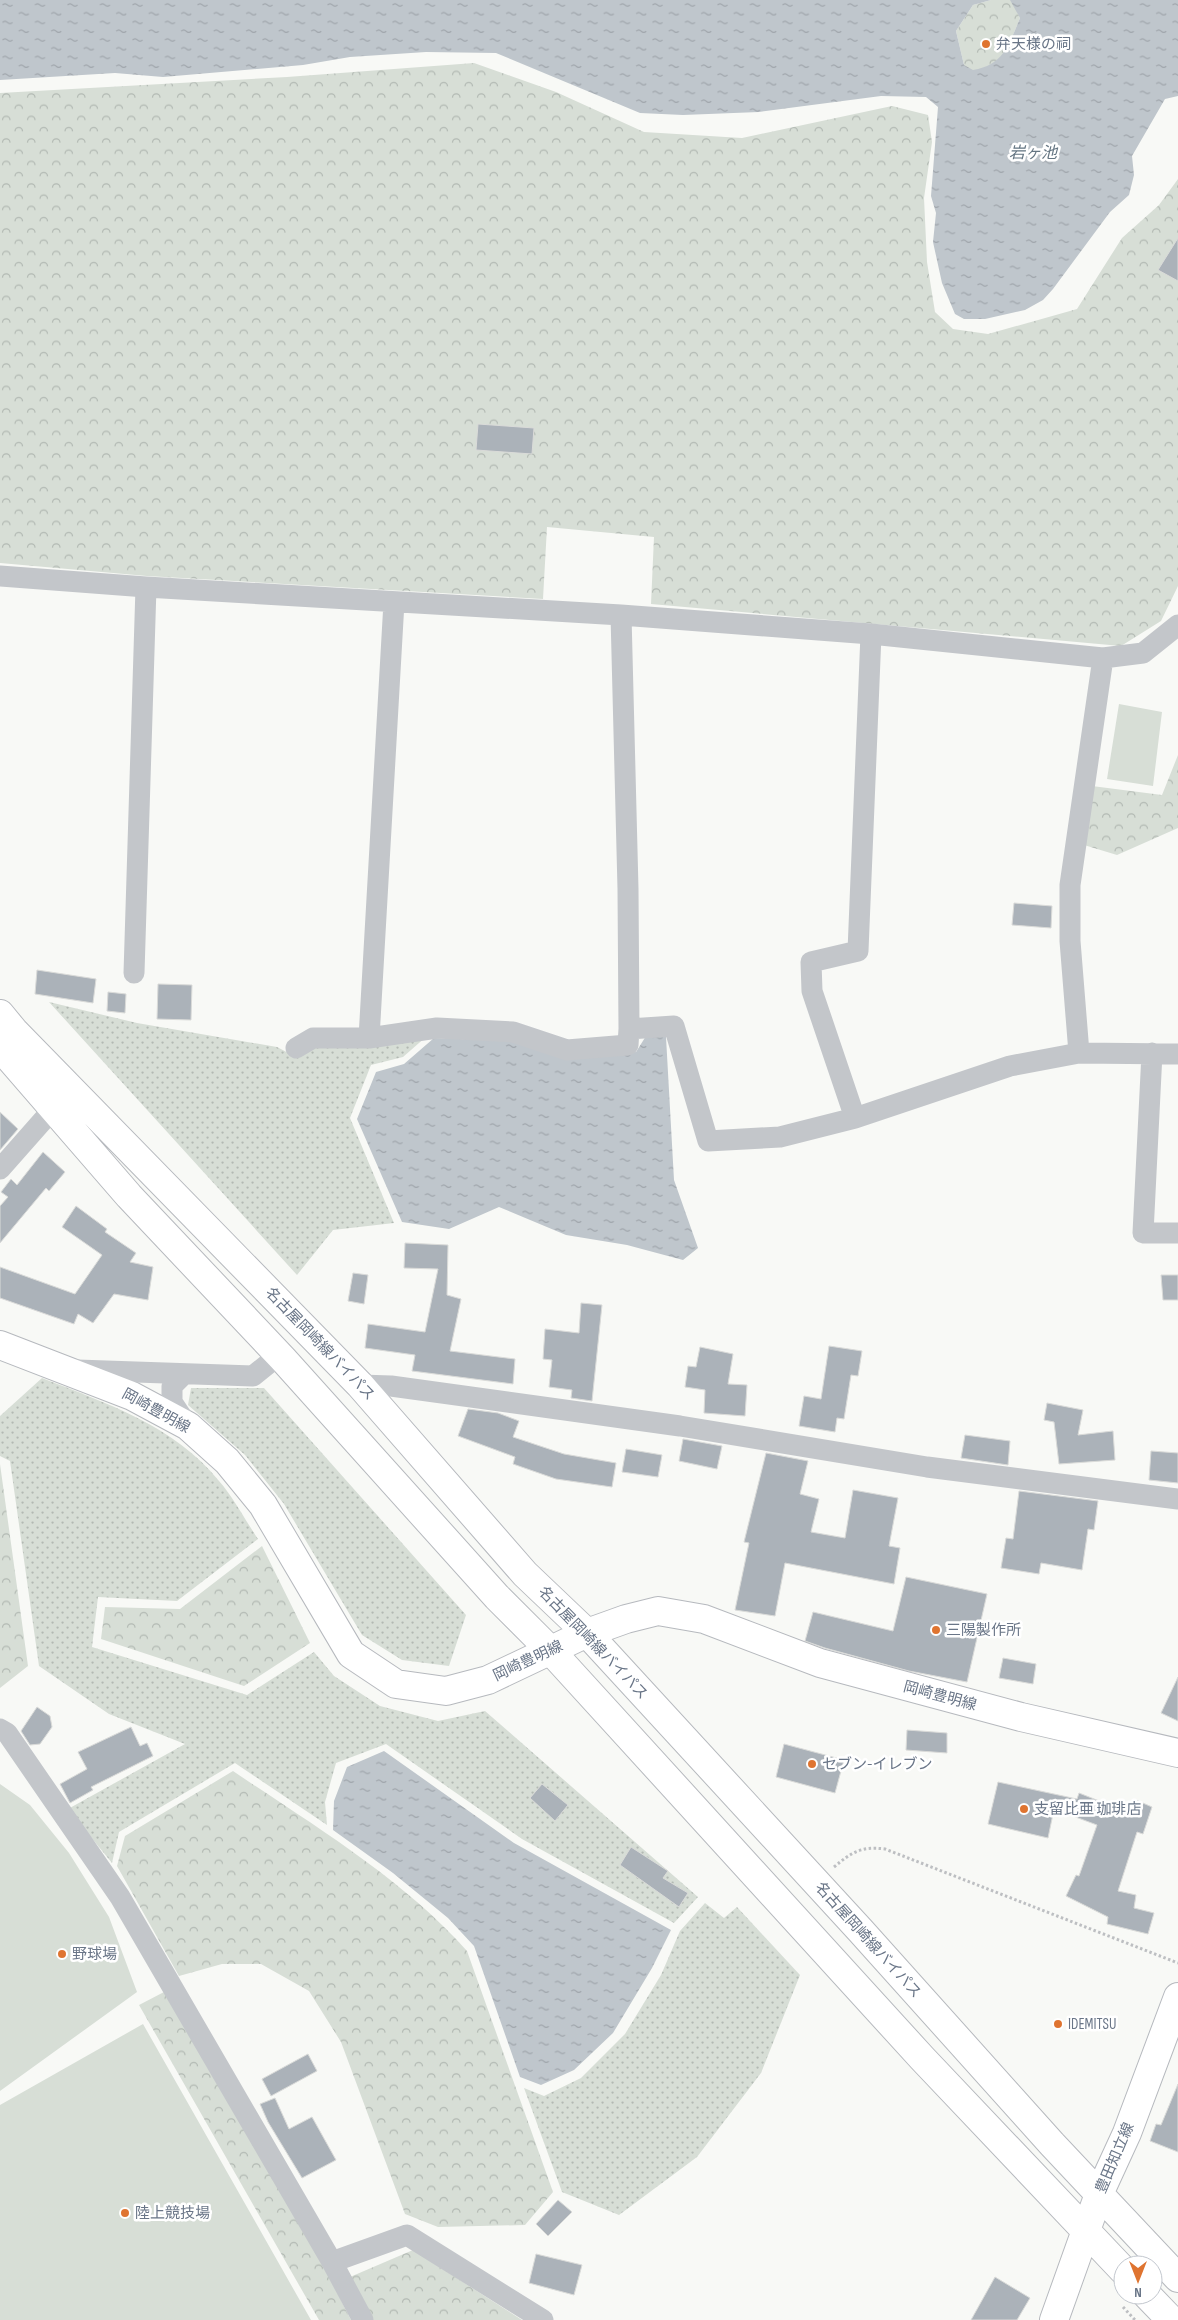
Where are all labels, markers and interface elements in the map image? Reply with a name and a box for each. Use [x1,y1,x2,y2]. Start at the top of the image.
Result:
place label: 弁天様の祠 [996,35,1071,54]
marker: 弁天様の祠 [980,38,992,50]
water label: 岩ヶ池 [1009,144,1059,163]
street label: 名古屋岡崎線バイパス [261,1284,379,1404]
street label: 岡崎豊明線 [119,1385,193,1437]
street label: 名古屋岡崎線バイパス [534,1583,652,1703]
place label: 三陽製作所 [946,1621,1021,1640]
marker: 三陽製作所 [930,1624,942,1636]
street label: 岡崎豊明線 [490,1637,566,1685]
street label: 岡崎豊明線 [901,1677,979,1715]
place label: セブン-イレブン [822,1755,933,1774]
marker: セブン-イレブン [806,1758,818,1770]
place label: 支留比亜 珈琲店 [1034,1800,1141,1819]
marker: 支留比亜 珈琲店 [1018,1803,1030,1815]
street label: 名古屋岡崎線バイパス [811,1878,925,2002]
place label: 野球場 [72,1945,117,1964]
marker: 野球場 [56,1948,68,1960]
place label: IDEMITSU [1068,2015,1116,2034]
marker: IDEMITSU [1052,2018,1064,2030]
street label: 豊田知立線 [1092,2120,1138,2196]
place label: 陸上競技場 [135,2204,210,2223]
marker: 陸上競技場 [119,2207,131,2219]
north arrow [1113,2255,1163,2305]
text: N [1134,2284,1142,2301]

